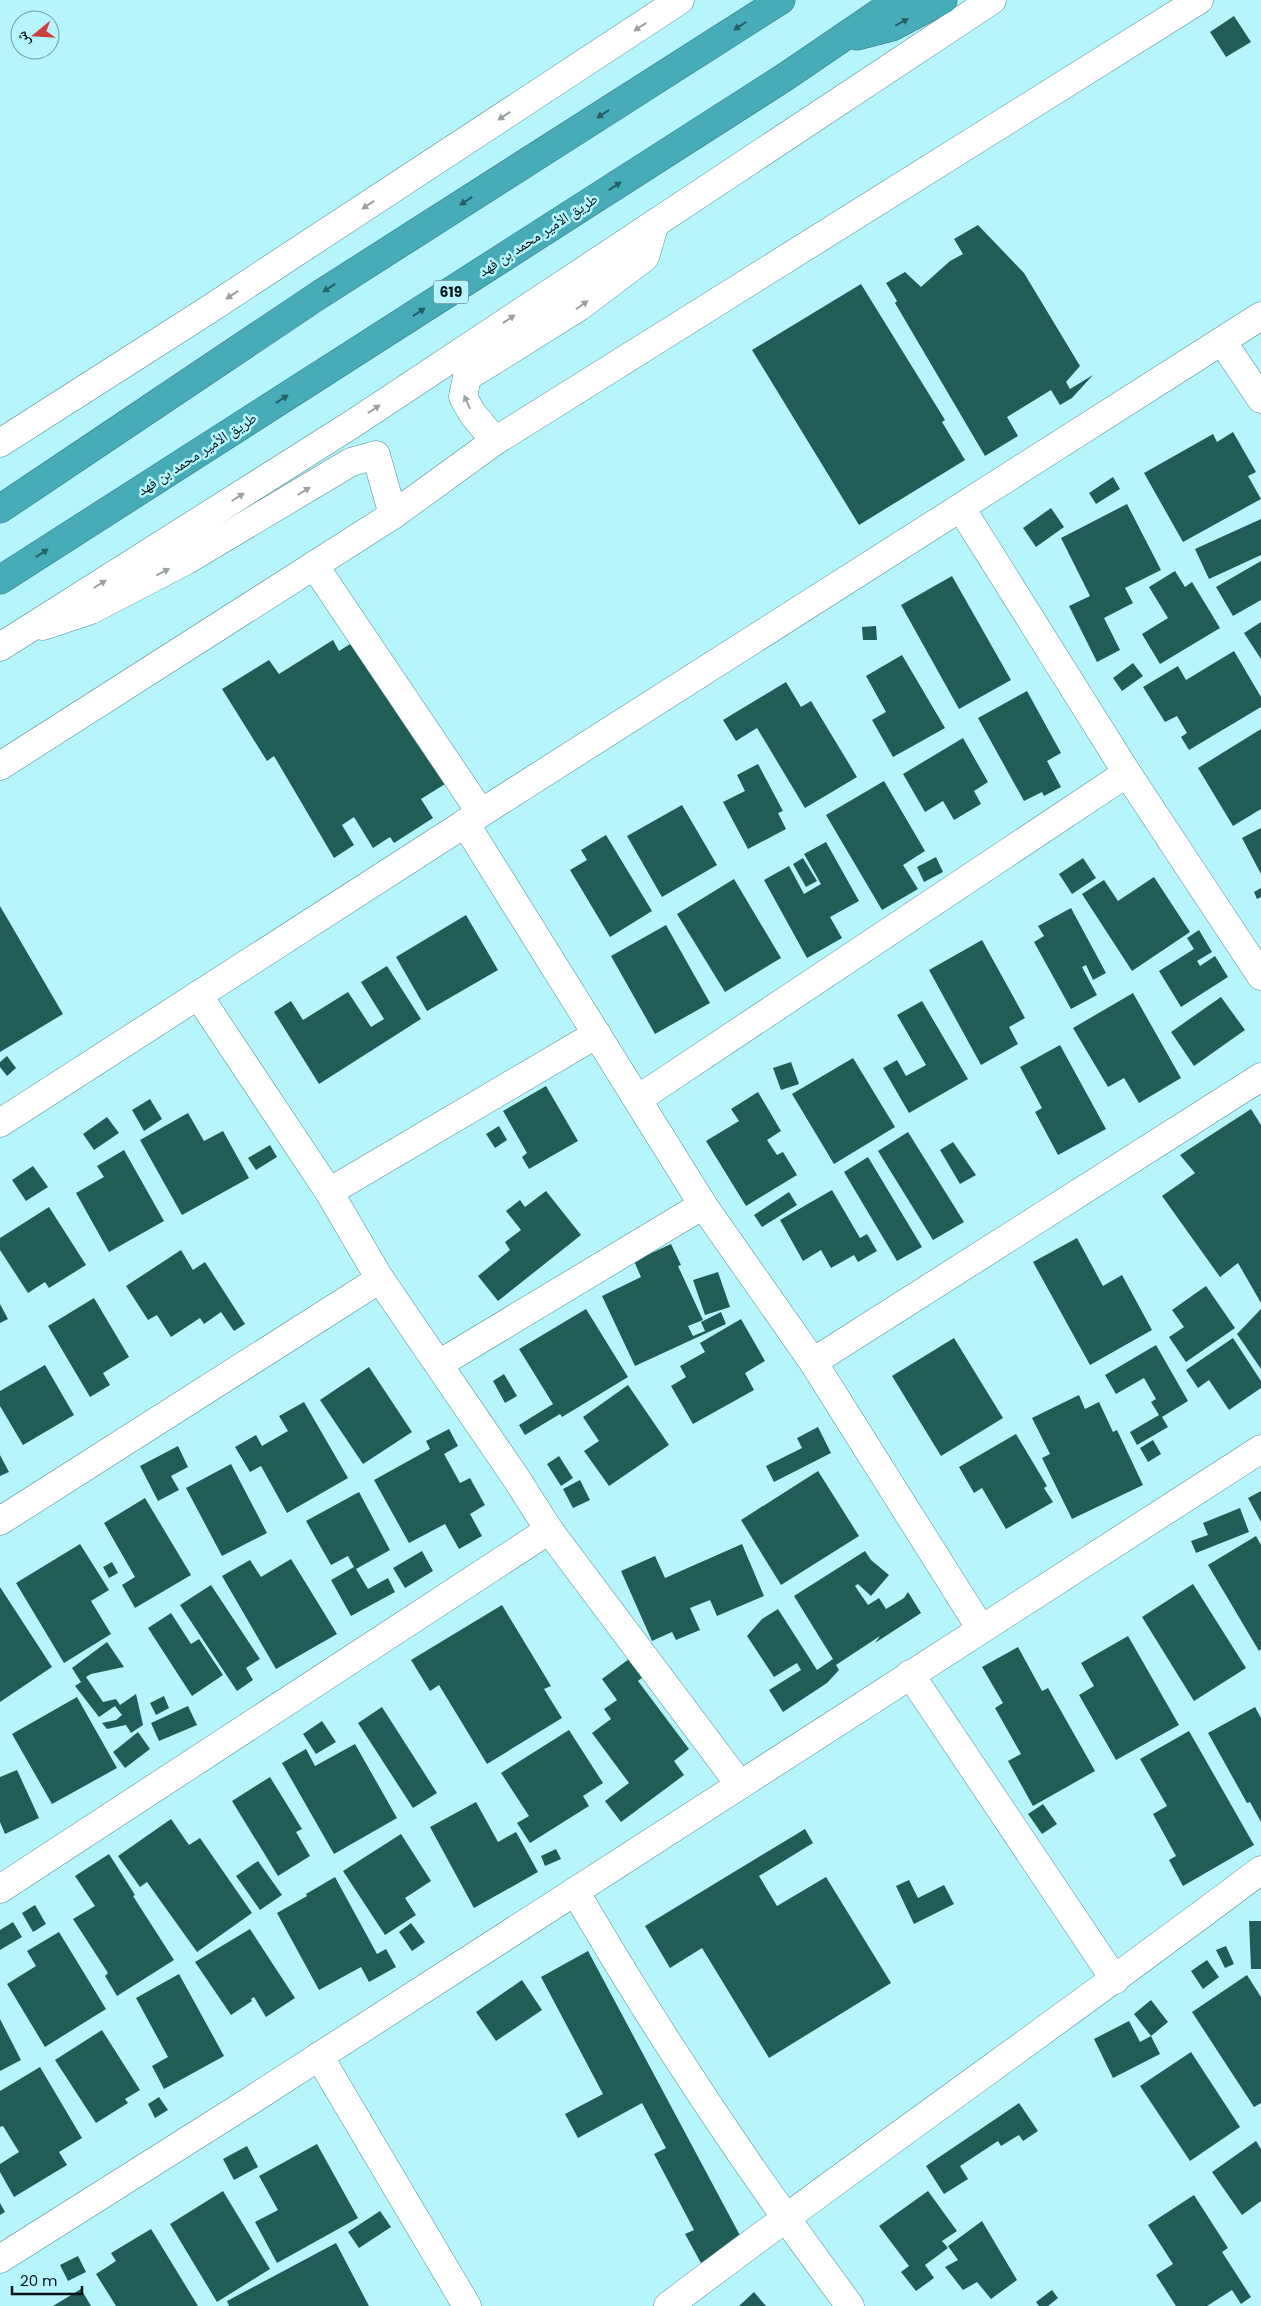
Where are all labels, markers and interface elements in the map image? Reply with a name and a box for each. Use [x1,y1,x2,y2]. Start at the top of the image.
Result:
north arrow [10,10,60,60]
one-way arrow [894,18,909,26]
one-way arrow [734,21,747,31]
one-way arrow [633,22,646,32]
text: ش [11,29,34,49]
one-way arrow [597,109,610,118]
one-way arrow [497,111,511,121]
one-way arrow [608,181,621,191]
street label: طريق الأمير محمد بن فهد [474,188,602,281]
one-way arrow [460,196,473,206]
one-way arrow [361,200,375,210]
road number: 619 [434,280,468,304]
one-way arrow [323,283,336,293]
one-way arrow [226,290,239,299]
one-way arrow [575,300,589,310]
one-way arrow [413,307,426,316]
one-way arrow [502,314,516,323]
one-way arrow [276,395,289,404]
one-way arrow [463,395,471,409]
one-way arrow [368,404,381,414]
street label: طريق الأمير محمد بن فهد [133,407,261,500]
one-way arrow [297,486,310,495]
one-way arrow [231,492,244,502]
one-way arrow [36,548,49,557]
one-way arrow [156,568,170,576]
one-way arrow [94,579,107,588]
scale bar [12,2264,82,2296]
text: 20 m [20,2270,58,2291]

